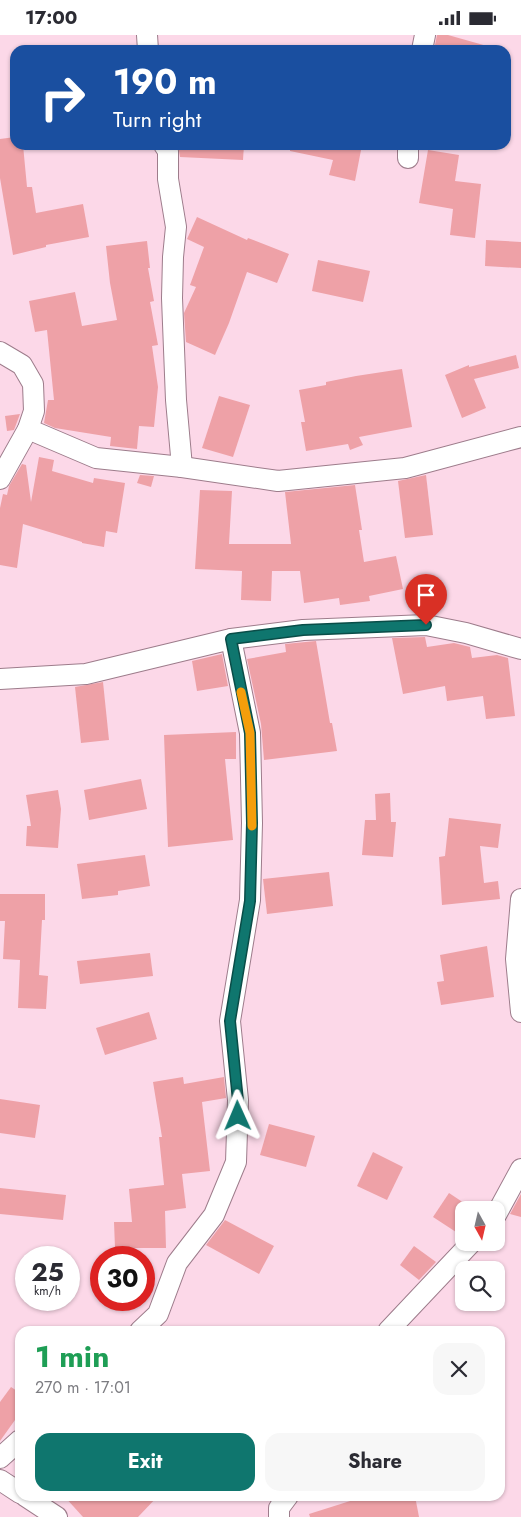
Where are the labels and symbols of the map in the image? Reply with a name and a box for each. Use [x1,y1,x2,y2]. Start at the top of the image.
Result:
pin [405,574,447,625]
position arrow [211,1089,263,1141]
north arrow [455,1201,505,1251]
speed limit sign: 30 [90,1246,155,1311]

